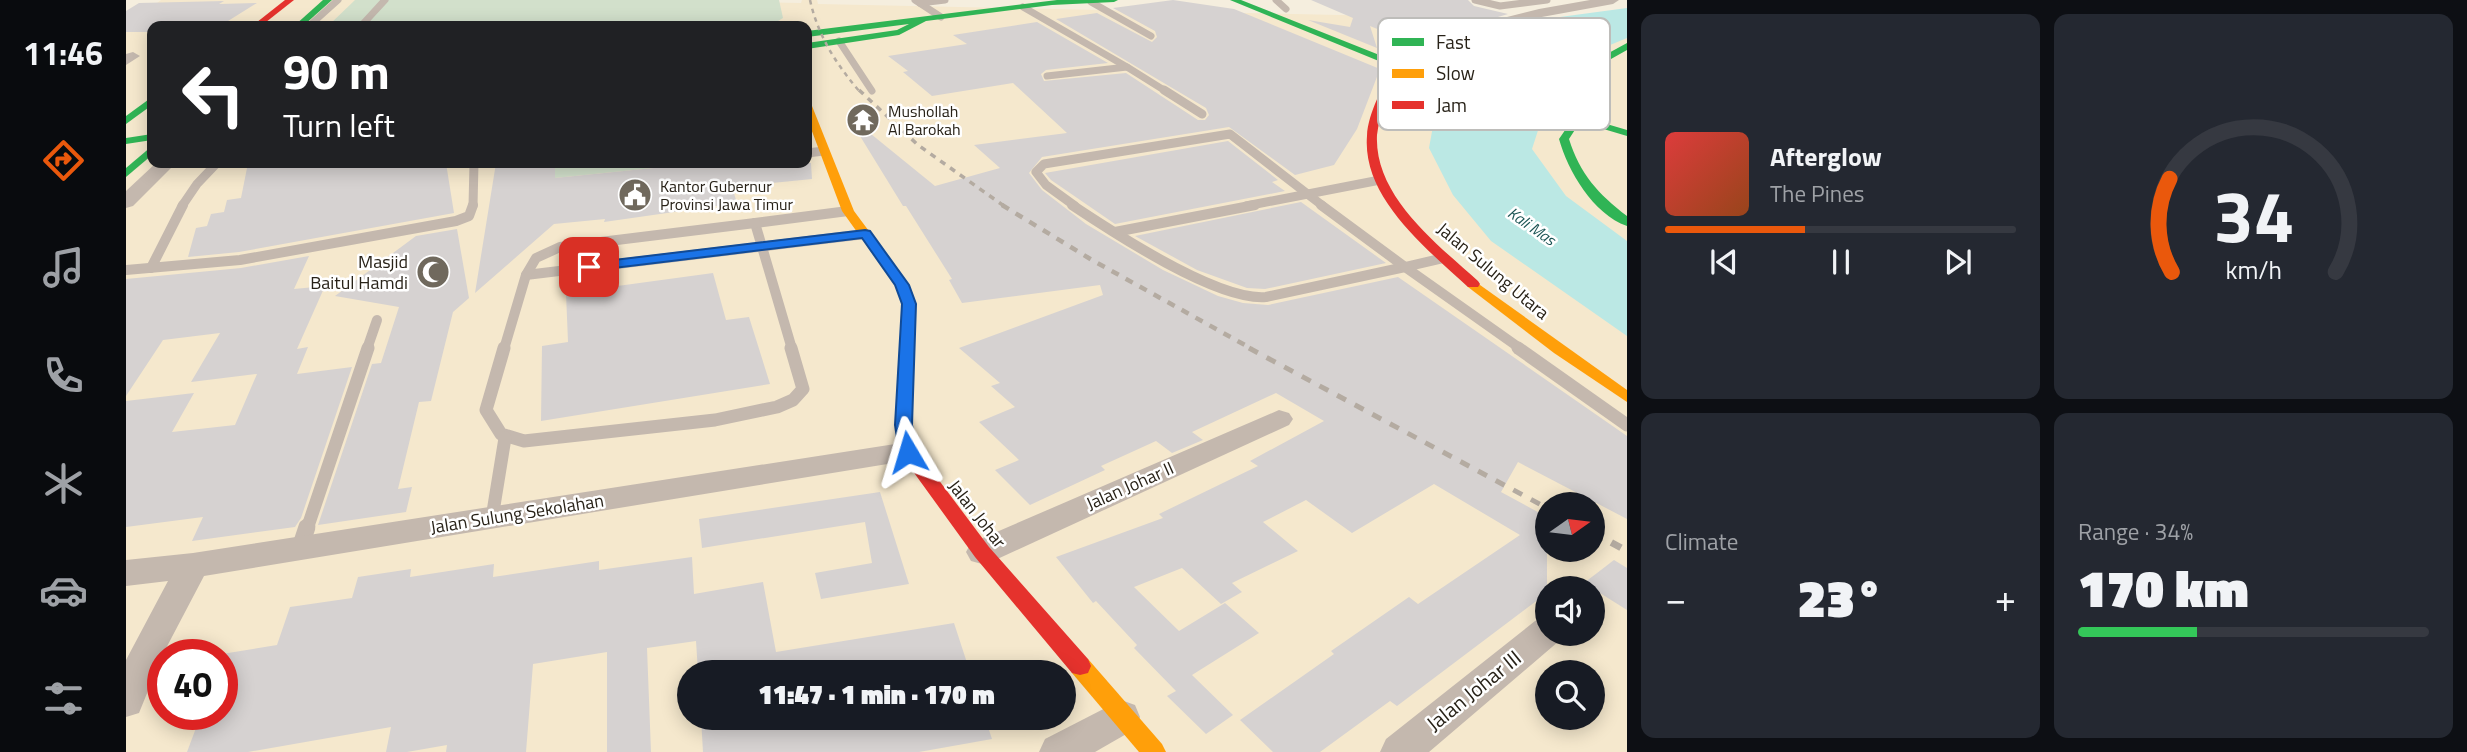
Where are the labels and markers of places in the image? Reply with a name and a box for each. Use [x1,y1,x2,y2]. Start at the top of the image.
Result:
place label: Mushollah Al Barokah [888,99,961,141]
temple icon: Mushollah Al Barokah [844,101,882,139]
place label: Kantor Gubernur Provinsi Jawa Timur [660,174,794,216]
public building icon: Kantor Gubernur Provinsi Jawa Timur [616,176,654,214]
pin [559,237,619,297]
place label: Masjid Baitul Hamdi [310,248,408,296]
mosque icon: Masjid Baitul Hamdi [414,253,452,291]

